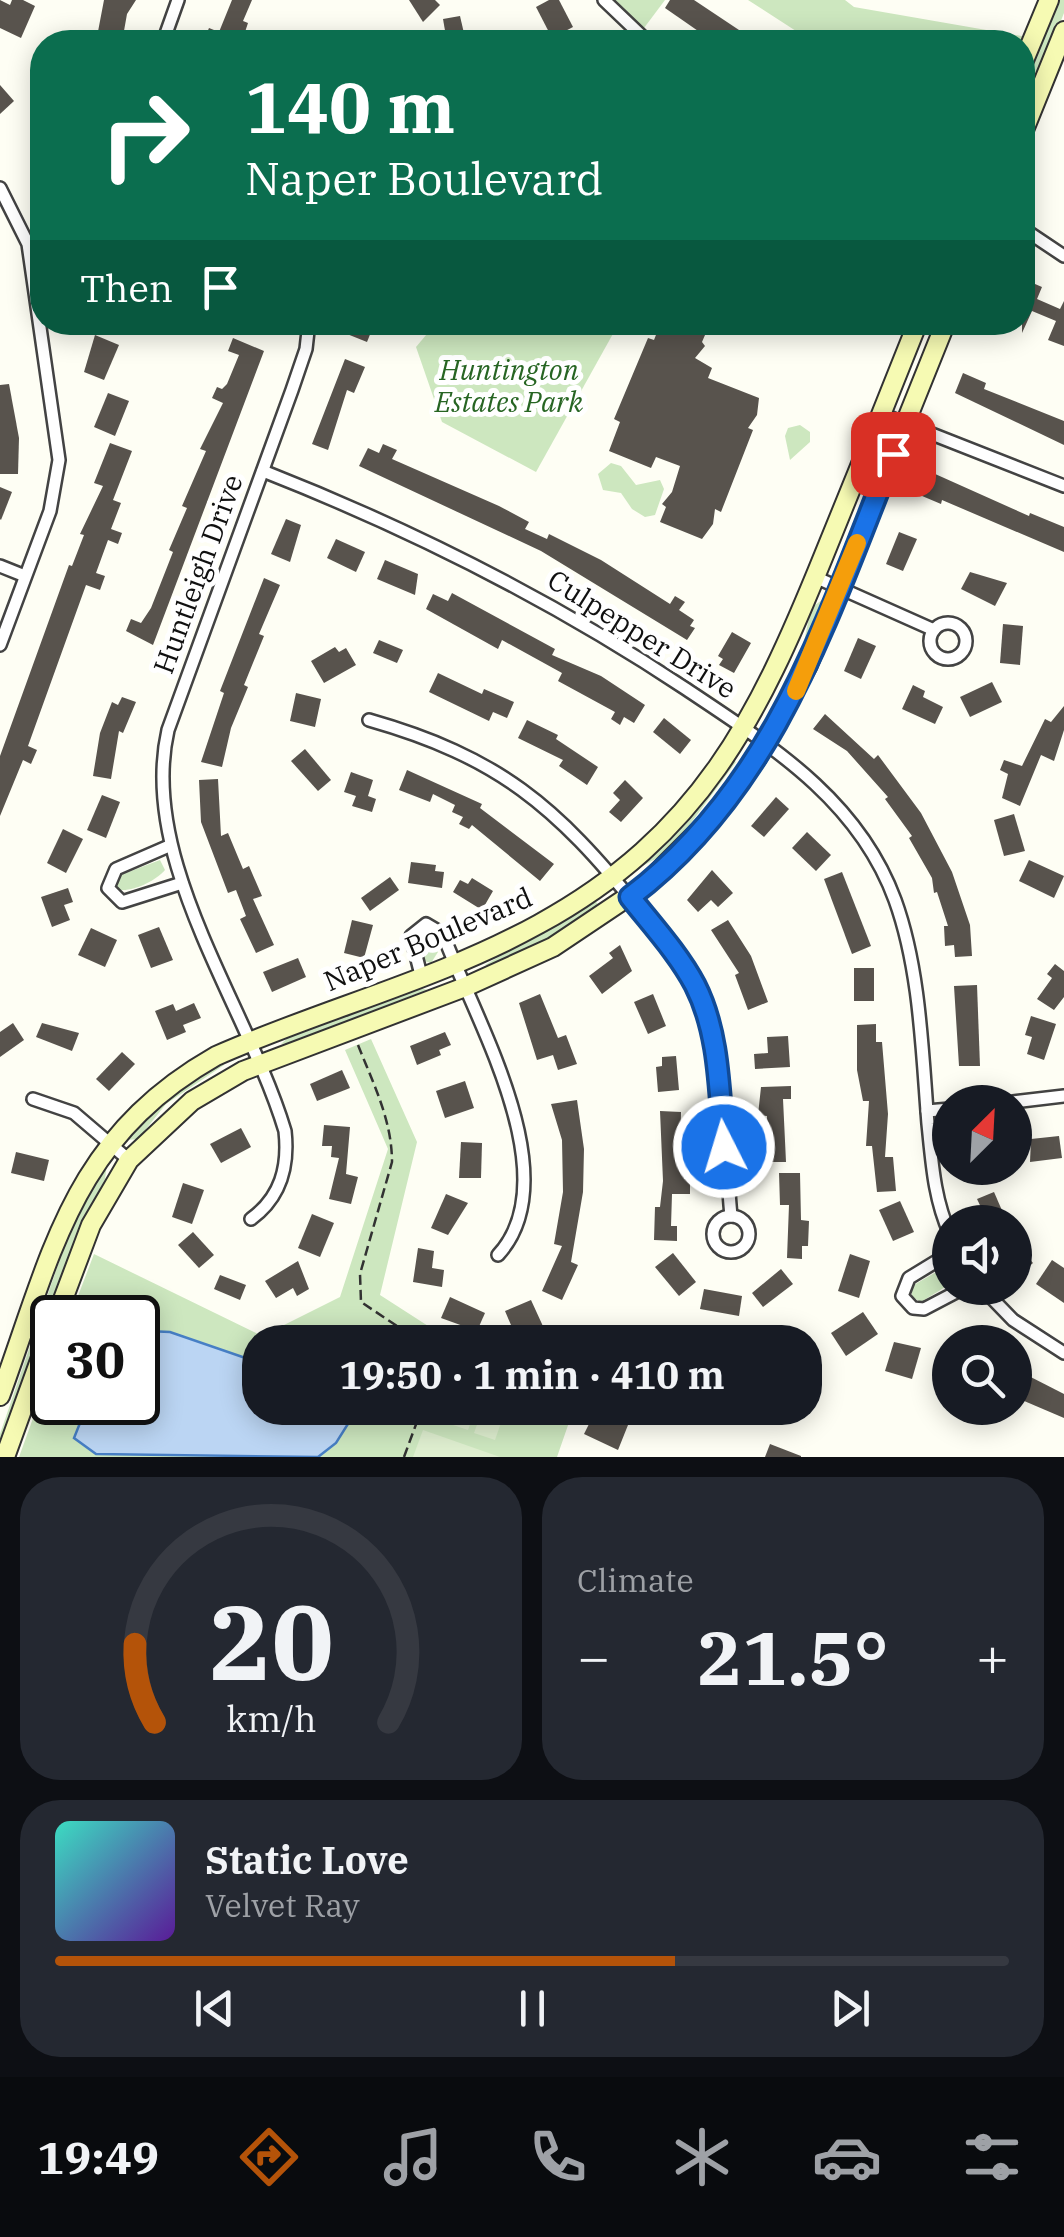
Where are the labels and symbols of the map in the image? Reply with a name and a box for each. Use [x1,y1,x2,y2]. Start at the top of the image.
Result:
park label: Huntington Estates Park [434,351,583,420]
pin [851,412,936,497]
street label: Huntleigh Drive [144,469,251,678]
street label: Culpepper Drive [541,561,743,706]
street label: Naper Boulevard [318,878,538,999]
north arrow [932,1085,1032,1185]
position arrow [672,1095,776,1199]
speed limit sign: 30 [30,1295,160,1425]

